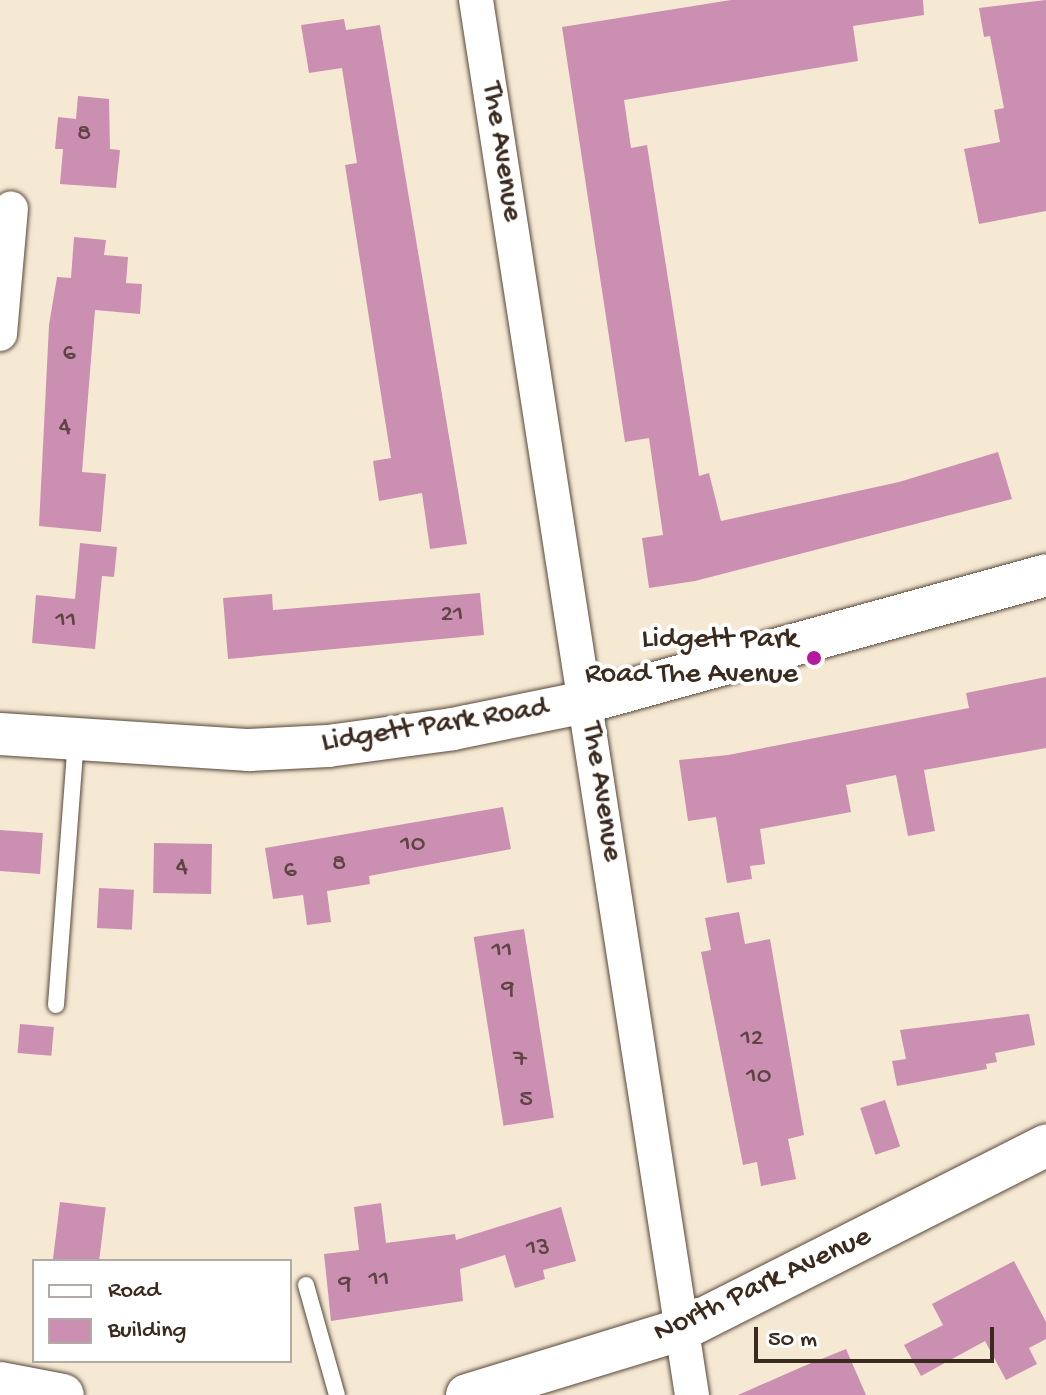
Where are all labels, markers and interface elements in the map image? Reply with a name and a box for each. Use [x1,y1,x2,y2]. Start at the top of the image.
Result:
street label: The Avenue [471,80,529,224]
house number: 8 [77,119,91,151]
house number: 6 [62,339,76,371]
house number: 4 [59,412,71,444]
house number: 21 [440,600,464,632]
house number: 11 [56,606,76,638]
place label: Lidgett Park Road The Avenue [585,623,798,694]
marker: Lidgett Park Road The Avenue [805,649,823,667]
street label: Lidgett Park Road [319,691,551,763]
street label: The Avenue [571,720,629,864]
house number: 10 [400,830,426,862]
house number: 8 [332,849,346,881]
house number: 4 [176,852,188,884]
house number: 6 [283,856,297,888]
house number: 11 [492,936,512,968]
house number: 9 [501,974,515,1006]
house number: 12 [740,1024,764,1056]
house number: 7 [513,1045,527,1077]
house number: 10 [746,1062,772,1094]
house number: 5 [519,1085,533,1117]
street label: North Park Avenue [649,1220,877,1352]
house number: 13 [526,1234,550,1266]
legend [32,1259,292,1363]
house number: 11 [369,1265,389,1297]
house number: 9 [338,1269,352,1301]
text: Road [108,1277,160,1306]
scale bar [758,1311,998,1361]
text: Building [108,1317,186,1346]
text: 50 m [768,1326,817,1355]

